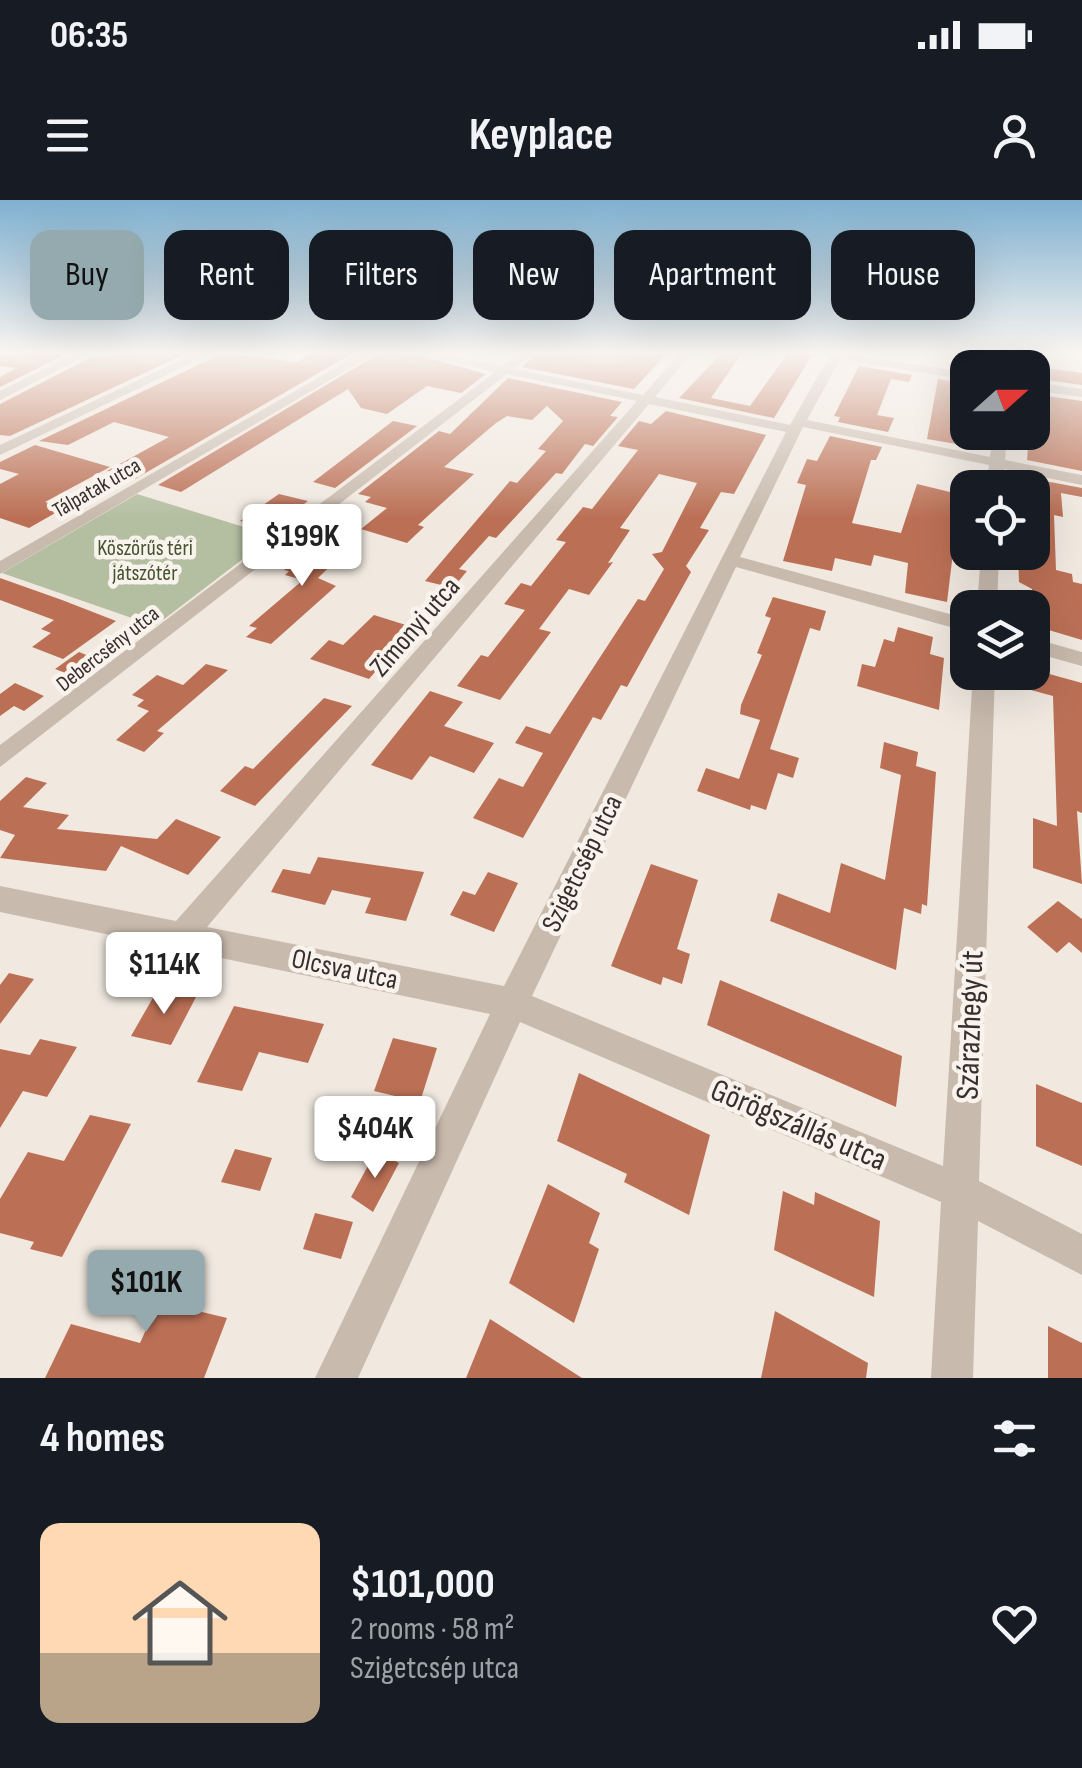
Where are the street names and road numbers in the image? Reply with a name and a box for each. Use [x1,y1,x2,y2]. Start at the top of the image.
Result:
street label: Tálpatak utca [48,452,146,524]
street label: Zimonyi utca [363,571,467,683]
street label: Debercsény utca [51,601,165,698]
street label: Szigetcsép utca [535,790,630,937]
street label: Olcsva utca [289,942,401,997]
street label: Szárazhegy út [948,950,993,1100]
street label: Görögszállás utca [705,1071,892,1180]

